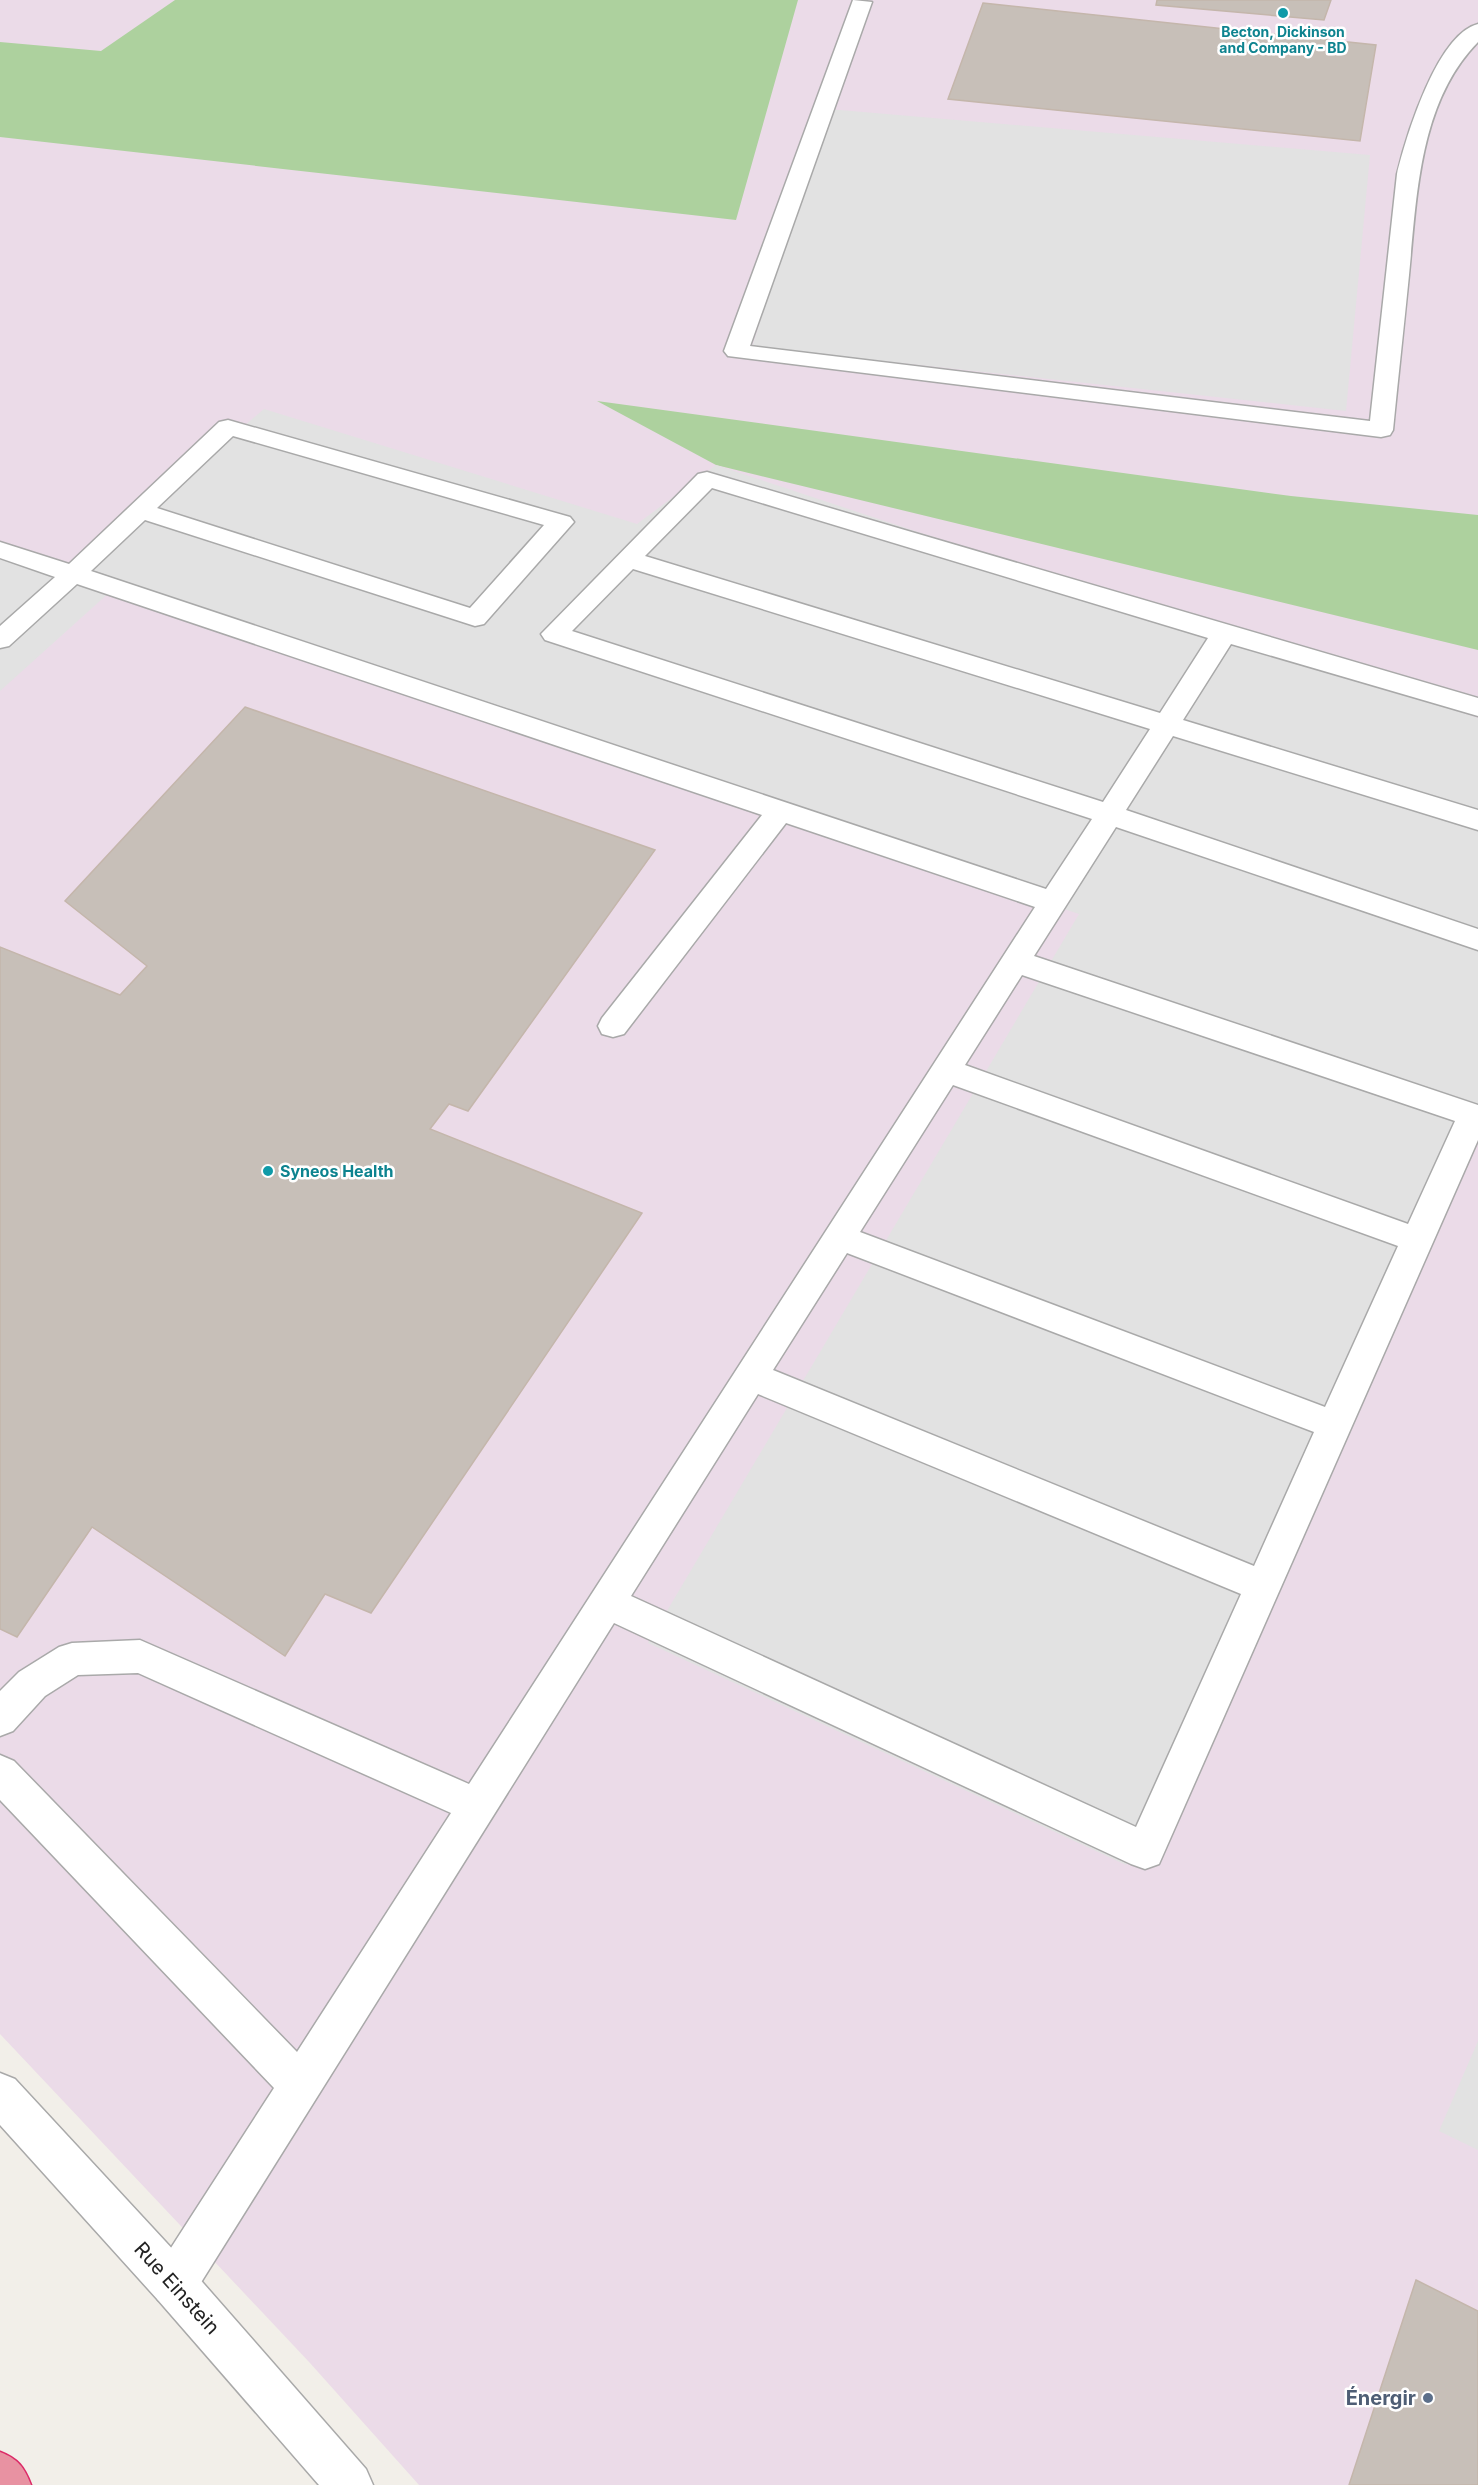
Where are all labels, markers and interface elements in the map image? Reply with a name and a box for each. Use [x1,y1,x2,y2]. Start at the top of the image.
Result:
marker: Becton, Dickinson and Company - BD [1276,6,1290,20]
place label: Becton, Dickinson and Company - BD [1219,23,1347,56]
place label: Syneos Health [280,1161,394,1181]
marker: Syneos Health [261,1164,275,1178]
street label: Rue Einstein [129,2237,225,2339]
place label: Énergir [1346,2385,1416,2410]
marker: Énergir [1421,2391,1435,2405]

